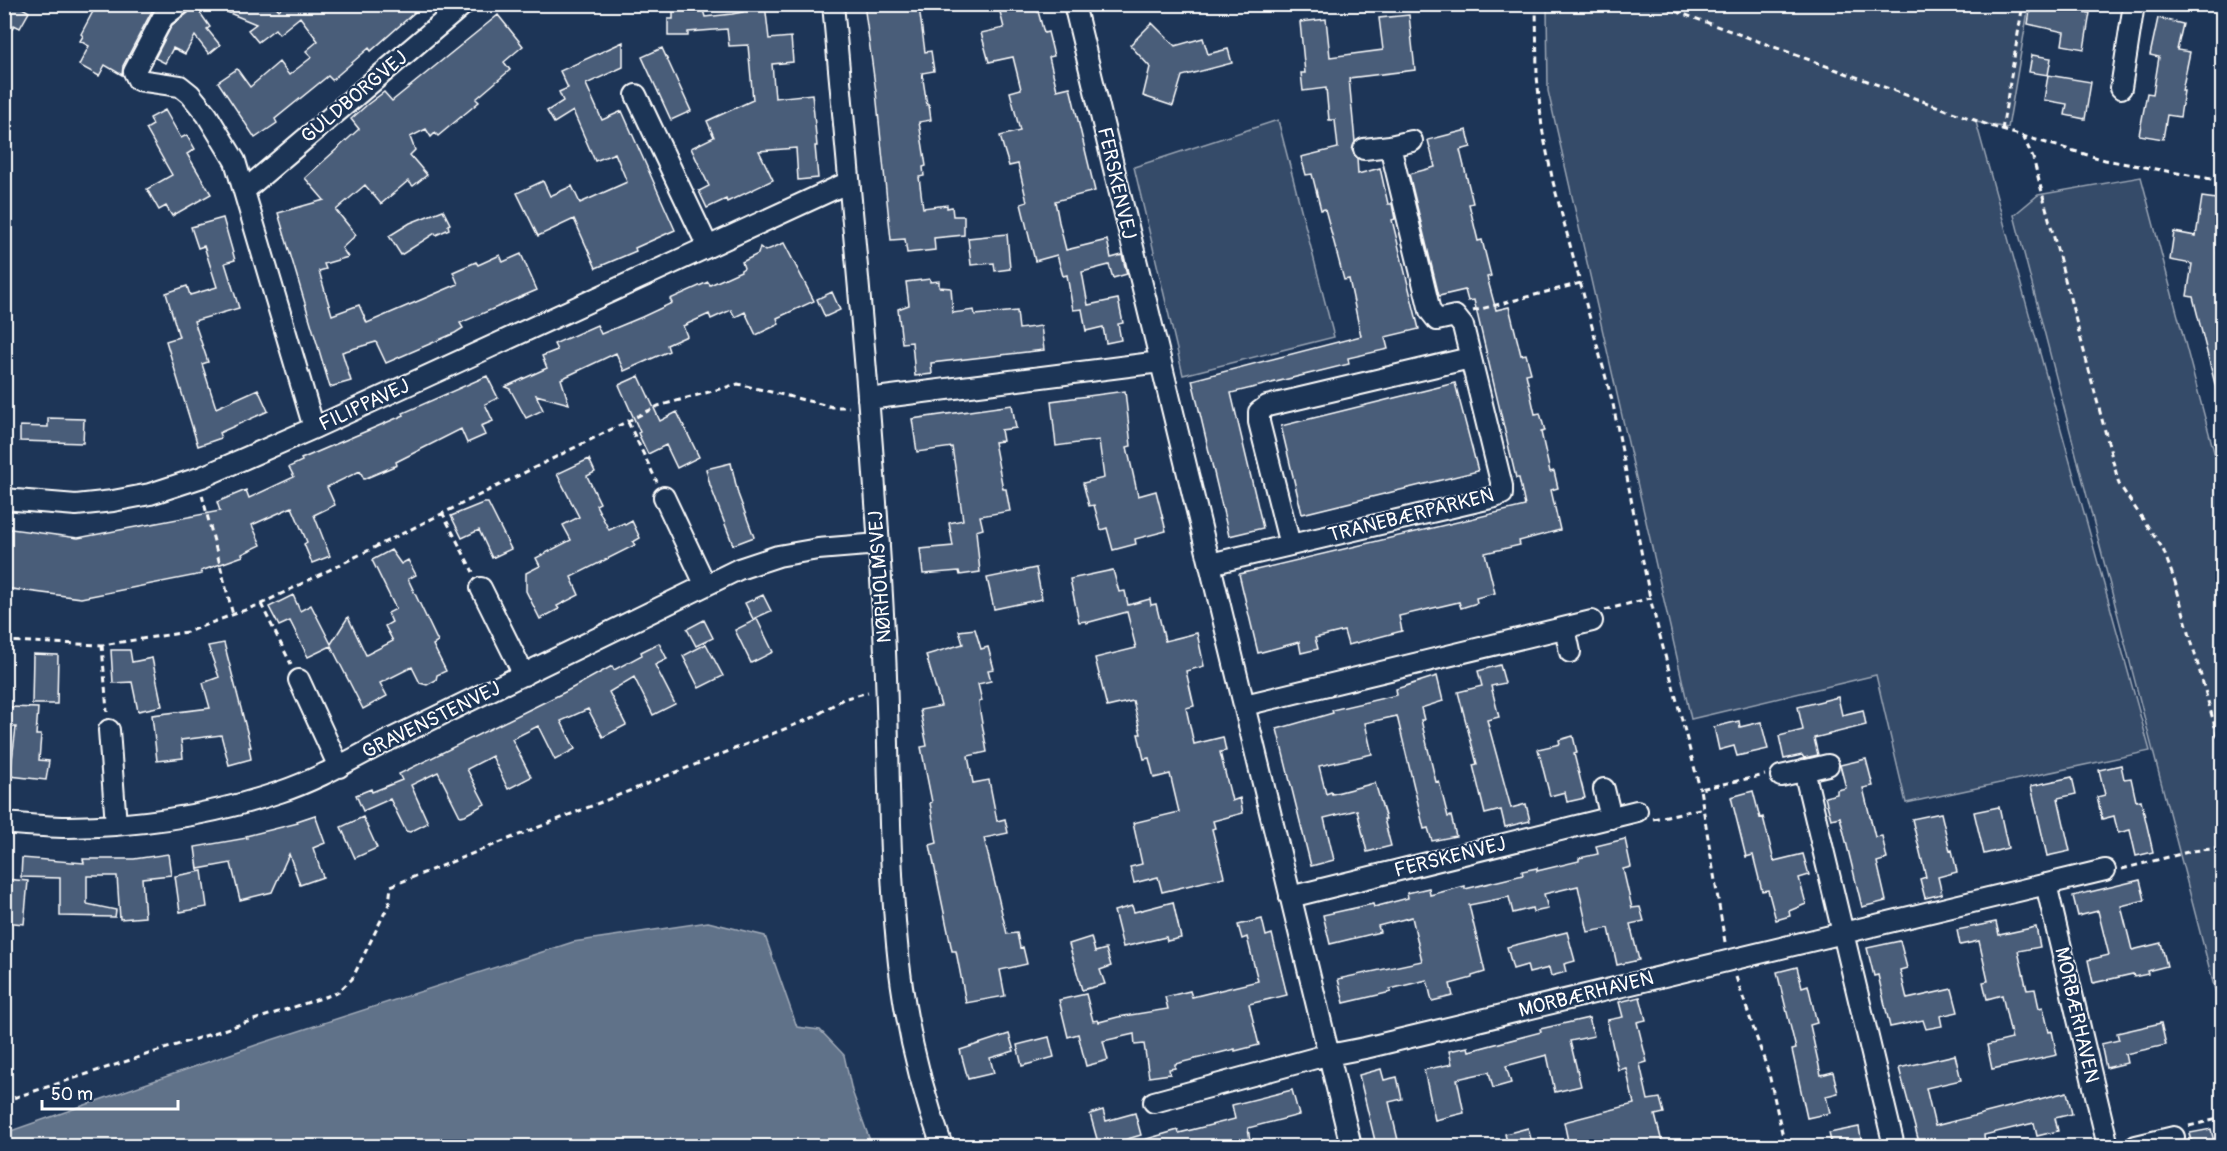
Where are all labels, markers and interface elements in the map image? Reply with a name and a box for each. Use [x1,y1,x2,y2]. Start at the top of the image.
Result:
street label: GULDBORGVEJ [296,45,412,149]
street label: FERSKENVEJ [1092,125,1142,241]
street label: FILIPPAVEJ [315,373,413,437]
street label: TRANEBÆRPARKEN [1326,482,1496,548]
street label: NØRHOLMSVEJ [863,510,897,644]
street label: GRAVENSTENVEJ [358,676,504,764]
street label: FERSKENVEJ [1392,831,1508,883]
street label: MORBÆRHAVEN [2049,945,2105,1085]
street label: MORBÆRHAVEN [1516,965,1656,1023]
scale bar [42,1073,178,1111]
text: 50 m [51,1083,93,1106]

